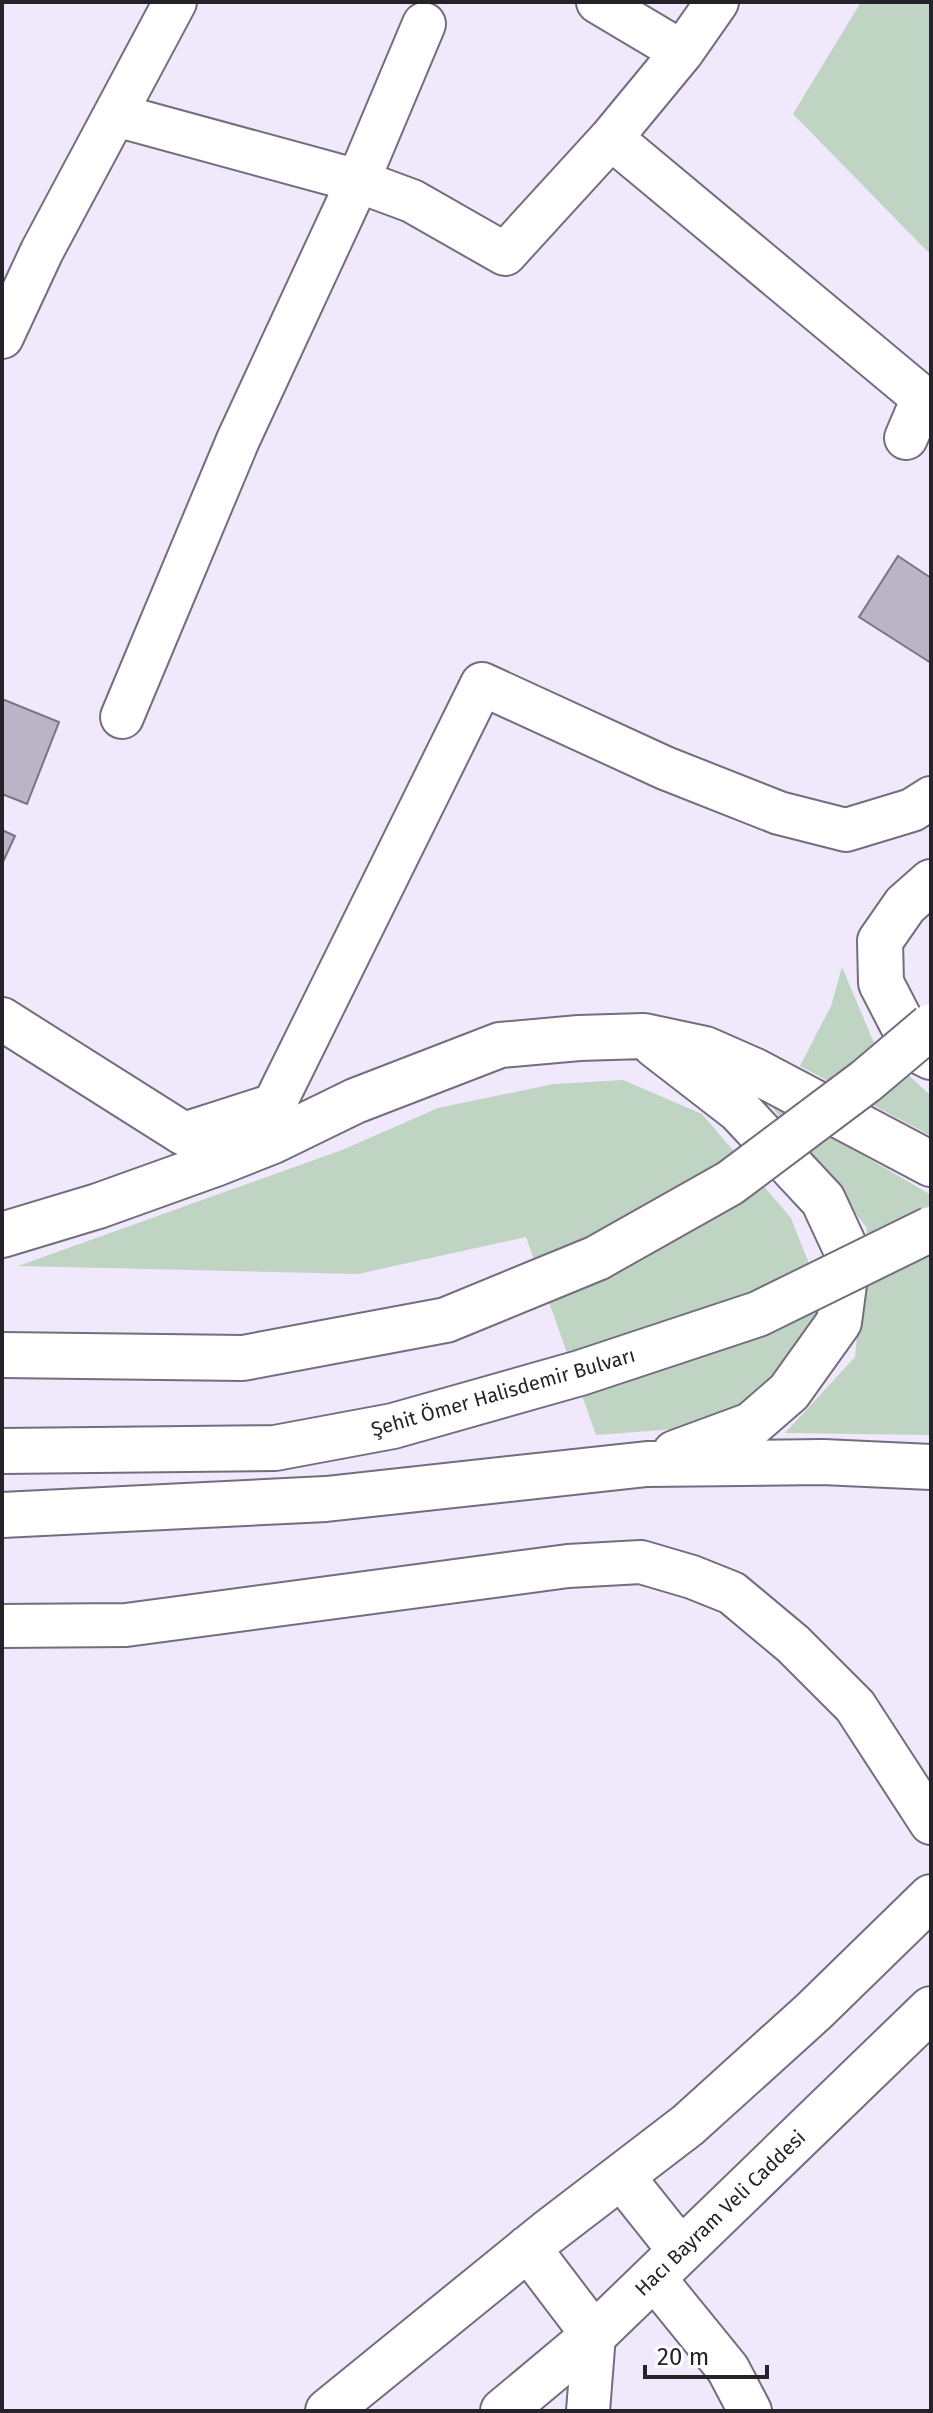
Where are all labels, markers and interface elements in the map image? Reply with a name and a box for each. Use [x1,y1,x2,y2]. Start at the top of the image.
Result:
street label: Şehit Ömer Halisdemir Bulvarı [368,1343,638,1442]
street label: Hacı Bayram Veli Caddesi [630,2125,810,2301]
scale bar [645,2329,767,2379]
text: 20 m [657,2343,709,2371]

